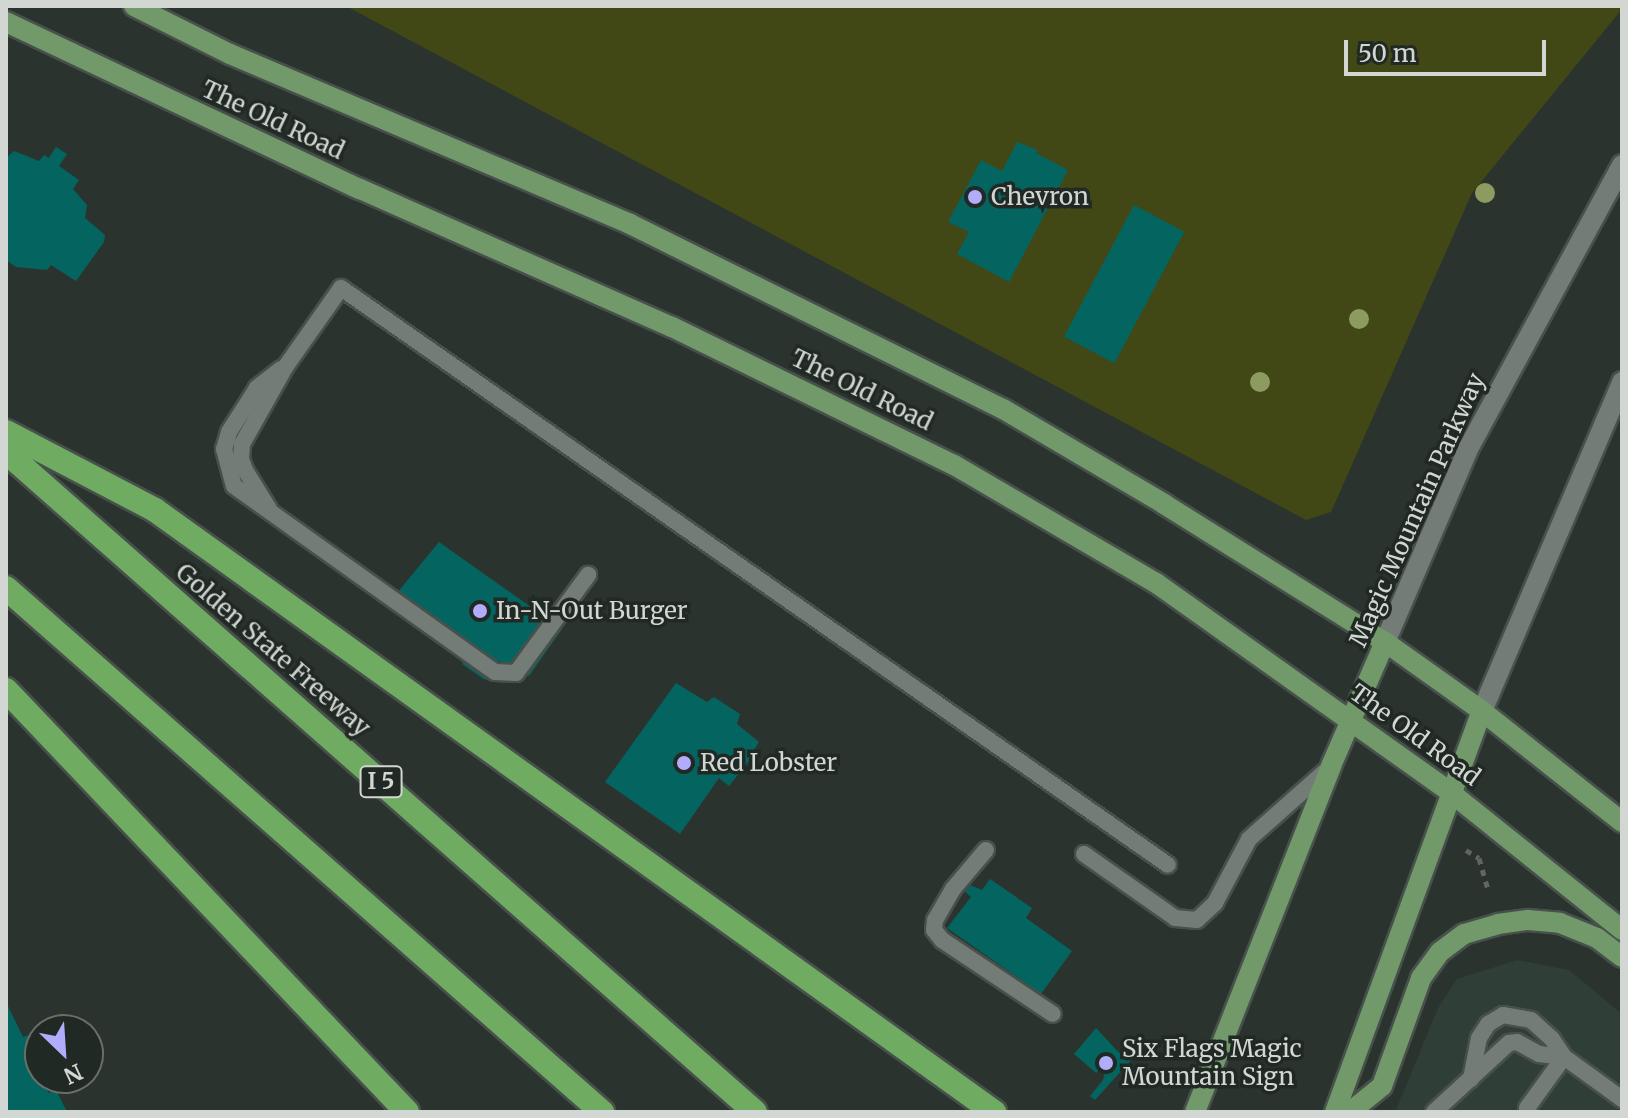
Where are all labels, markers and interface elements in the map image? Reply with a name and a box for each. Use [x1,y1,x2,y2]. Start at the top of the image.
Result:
scale bar [1348,24,1550,74]
text: 50 m [1358,38,1417,69]
street label: The Old Road [197,74,349,166]
place label: Chevron [991,183,1089,211]
marker: Chevron [966,188,984,206]
street label: The Old Road [787,343,937,437]
street label: Magic Mountain Parkway [1344,369,1490,651]
street label: Golden State Freeway [170,558,376,742]
place label: In-N-Out Burger [496,597,688,625]
marker: In-N-Out Burger [471,602,489,620]
street label: The Old Road [1344,678,1486,792]
place label: Red Lobster [700,749,837,777]
marker: Red Lobster [675,754,693,772]
road number: I 5 [359,764,403,800]
north arrow [24,1014,104,1094]
place label: Six Flags Magic Mountain Sign [1122,1035,1302,1091]
marker: Six Flags Magic Mountain Sign [1097,1054,1115,1072]
text: N [60,1058,87,1090]

